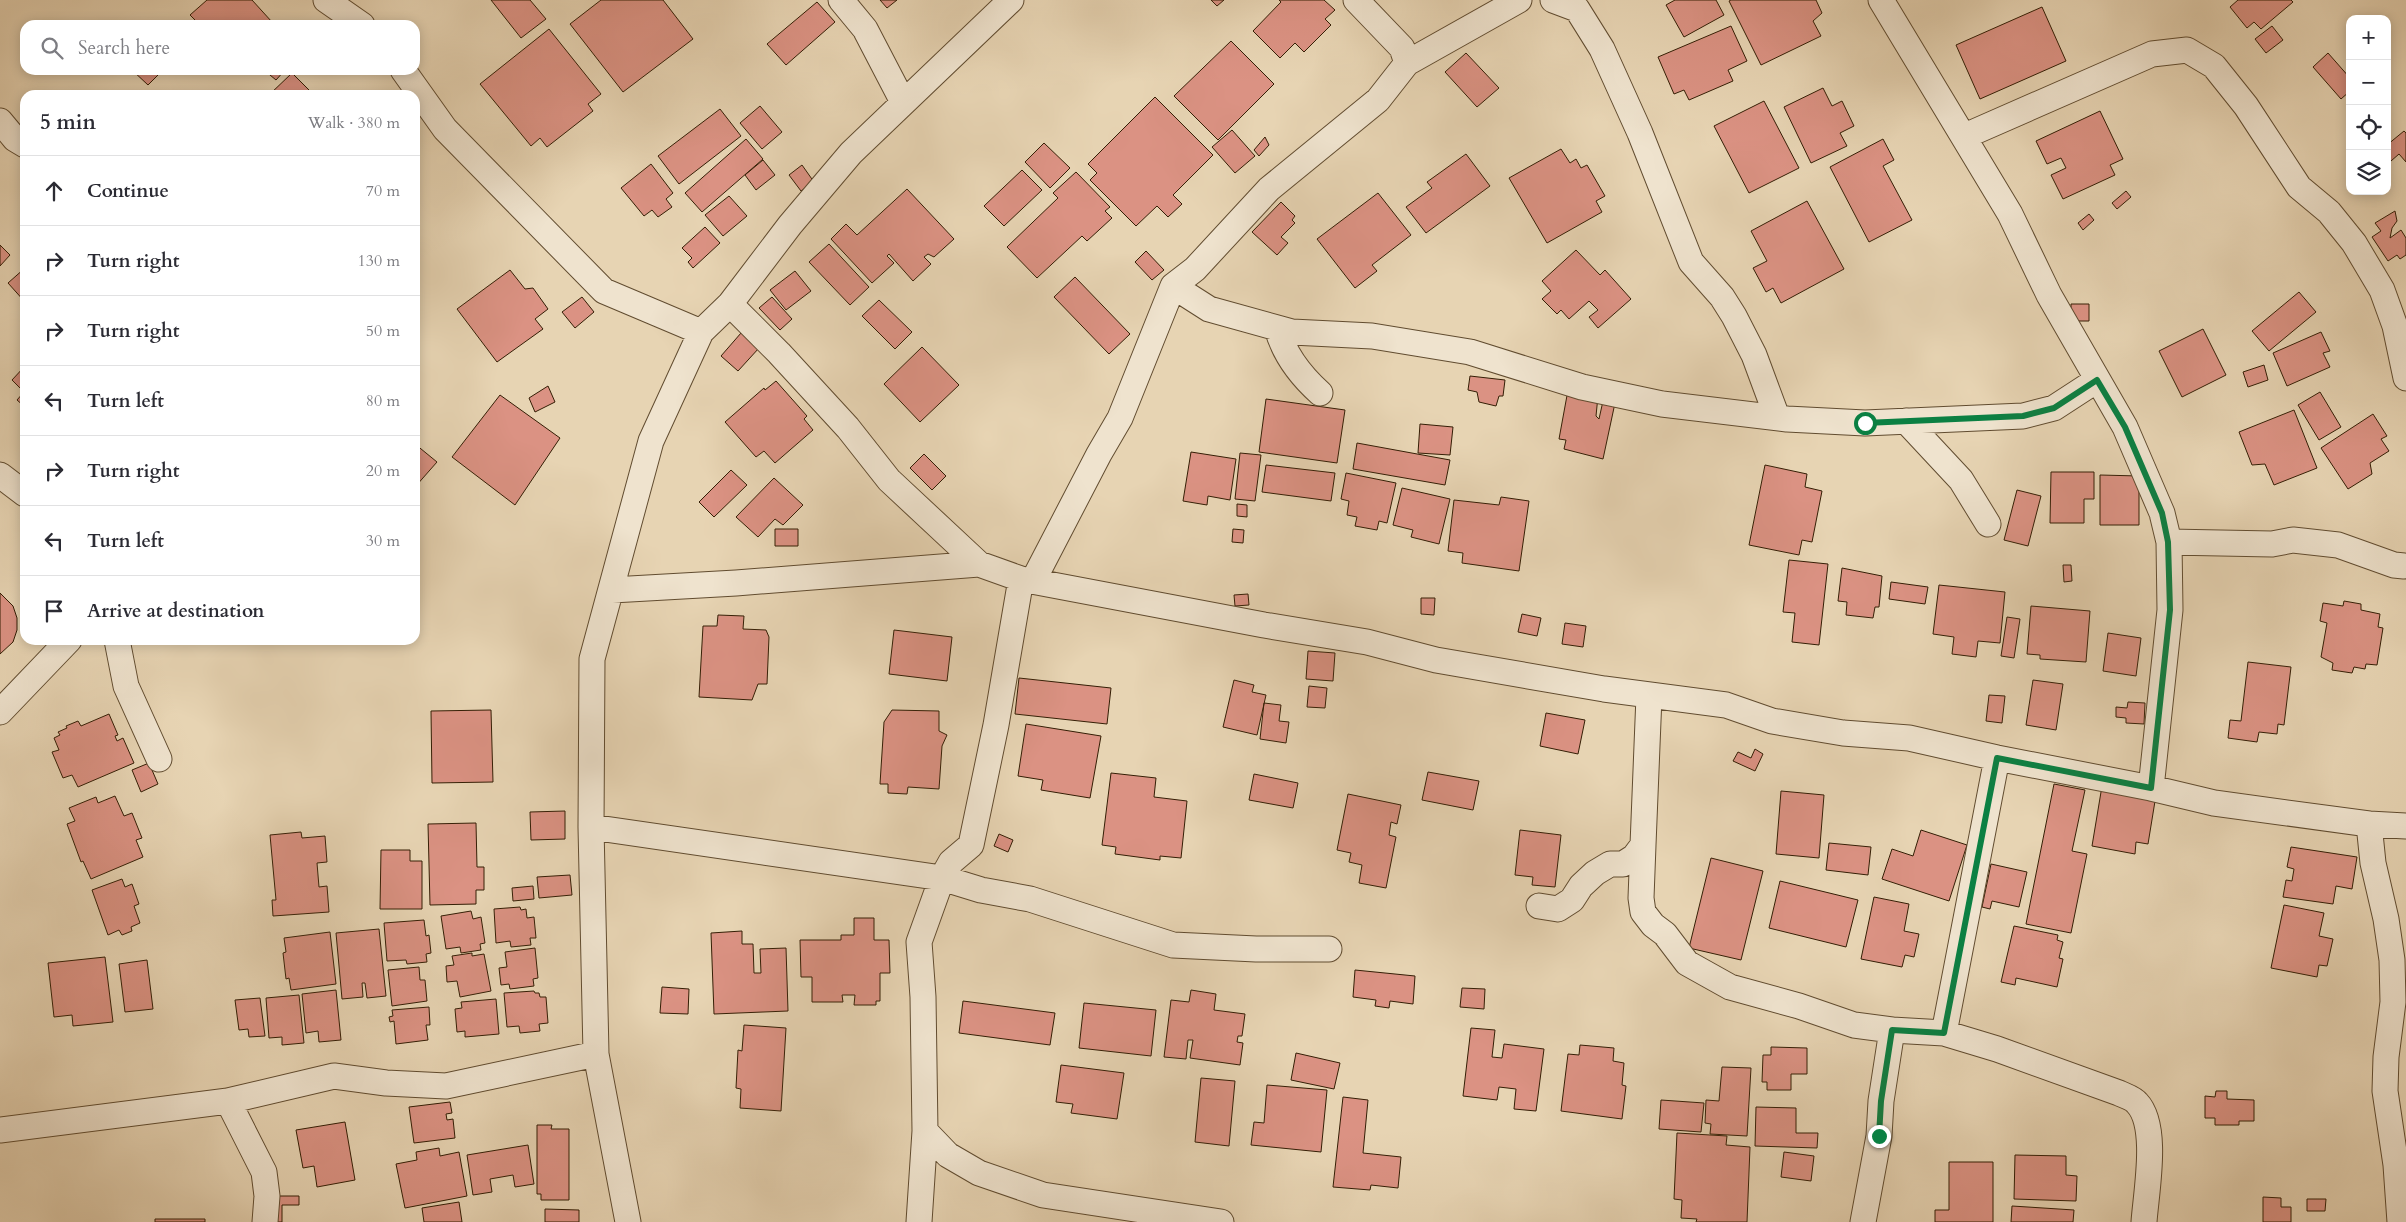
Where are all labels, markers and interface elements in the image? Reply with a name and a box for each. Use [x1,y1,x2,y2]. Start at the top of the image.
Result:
map controls [2346,15,2391,195]
button: + [2346,15,2391,60]
search box [20,20,420,75]
icon: search [38,34,66,62]
text: Search here [78,35,170,61]
button: − [2346,60,2391,105]
button: locate [2346,105,2391,150]
text: 5 min [40,108,96,137]
text: Walk · 380 m [308,112,400,134]
button: layers [2346,150,2391,195]
icon: ahead [40,177,68,205]
text: Continue [87,178,169,204]
text: 70 m [366,180,400,202]
icon: right [40,247,68,275]
text: Turn right [87,248,179,274]
text: 130 m [358,250,400,272]
icon: right [40,317,68,345]
text: Turn right [87,318,179,344]
text: 50 m [366,320,400,342]
icon: left [40,387,68,415]
text: Turn left [87,388,164,414]
text: 80 m [366,390,400,412]
route start [1854,412,1877,435]
icon: right [40,457,68,485]
text: Turn right [87,458,179,484]
text: 20 m [366,460,400,482]
icon: left [40,527,68,555]
text: Turn left [87,528,164,554]
text: 30 m [366,530,400,552]
icon: arrive [40,597,68,625]
text: Arrive at destination [87,598,264,624]
route end [1868,1125,1891,1148]

